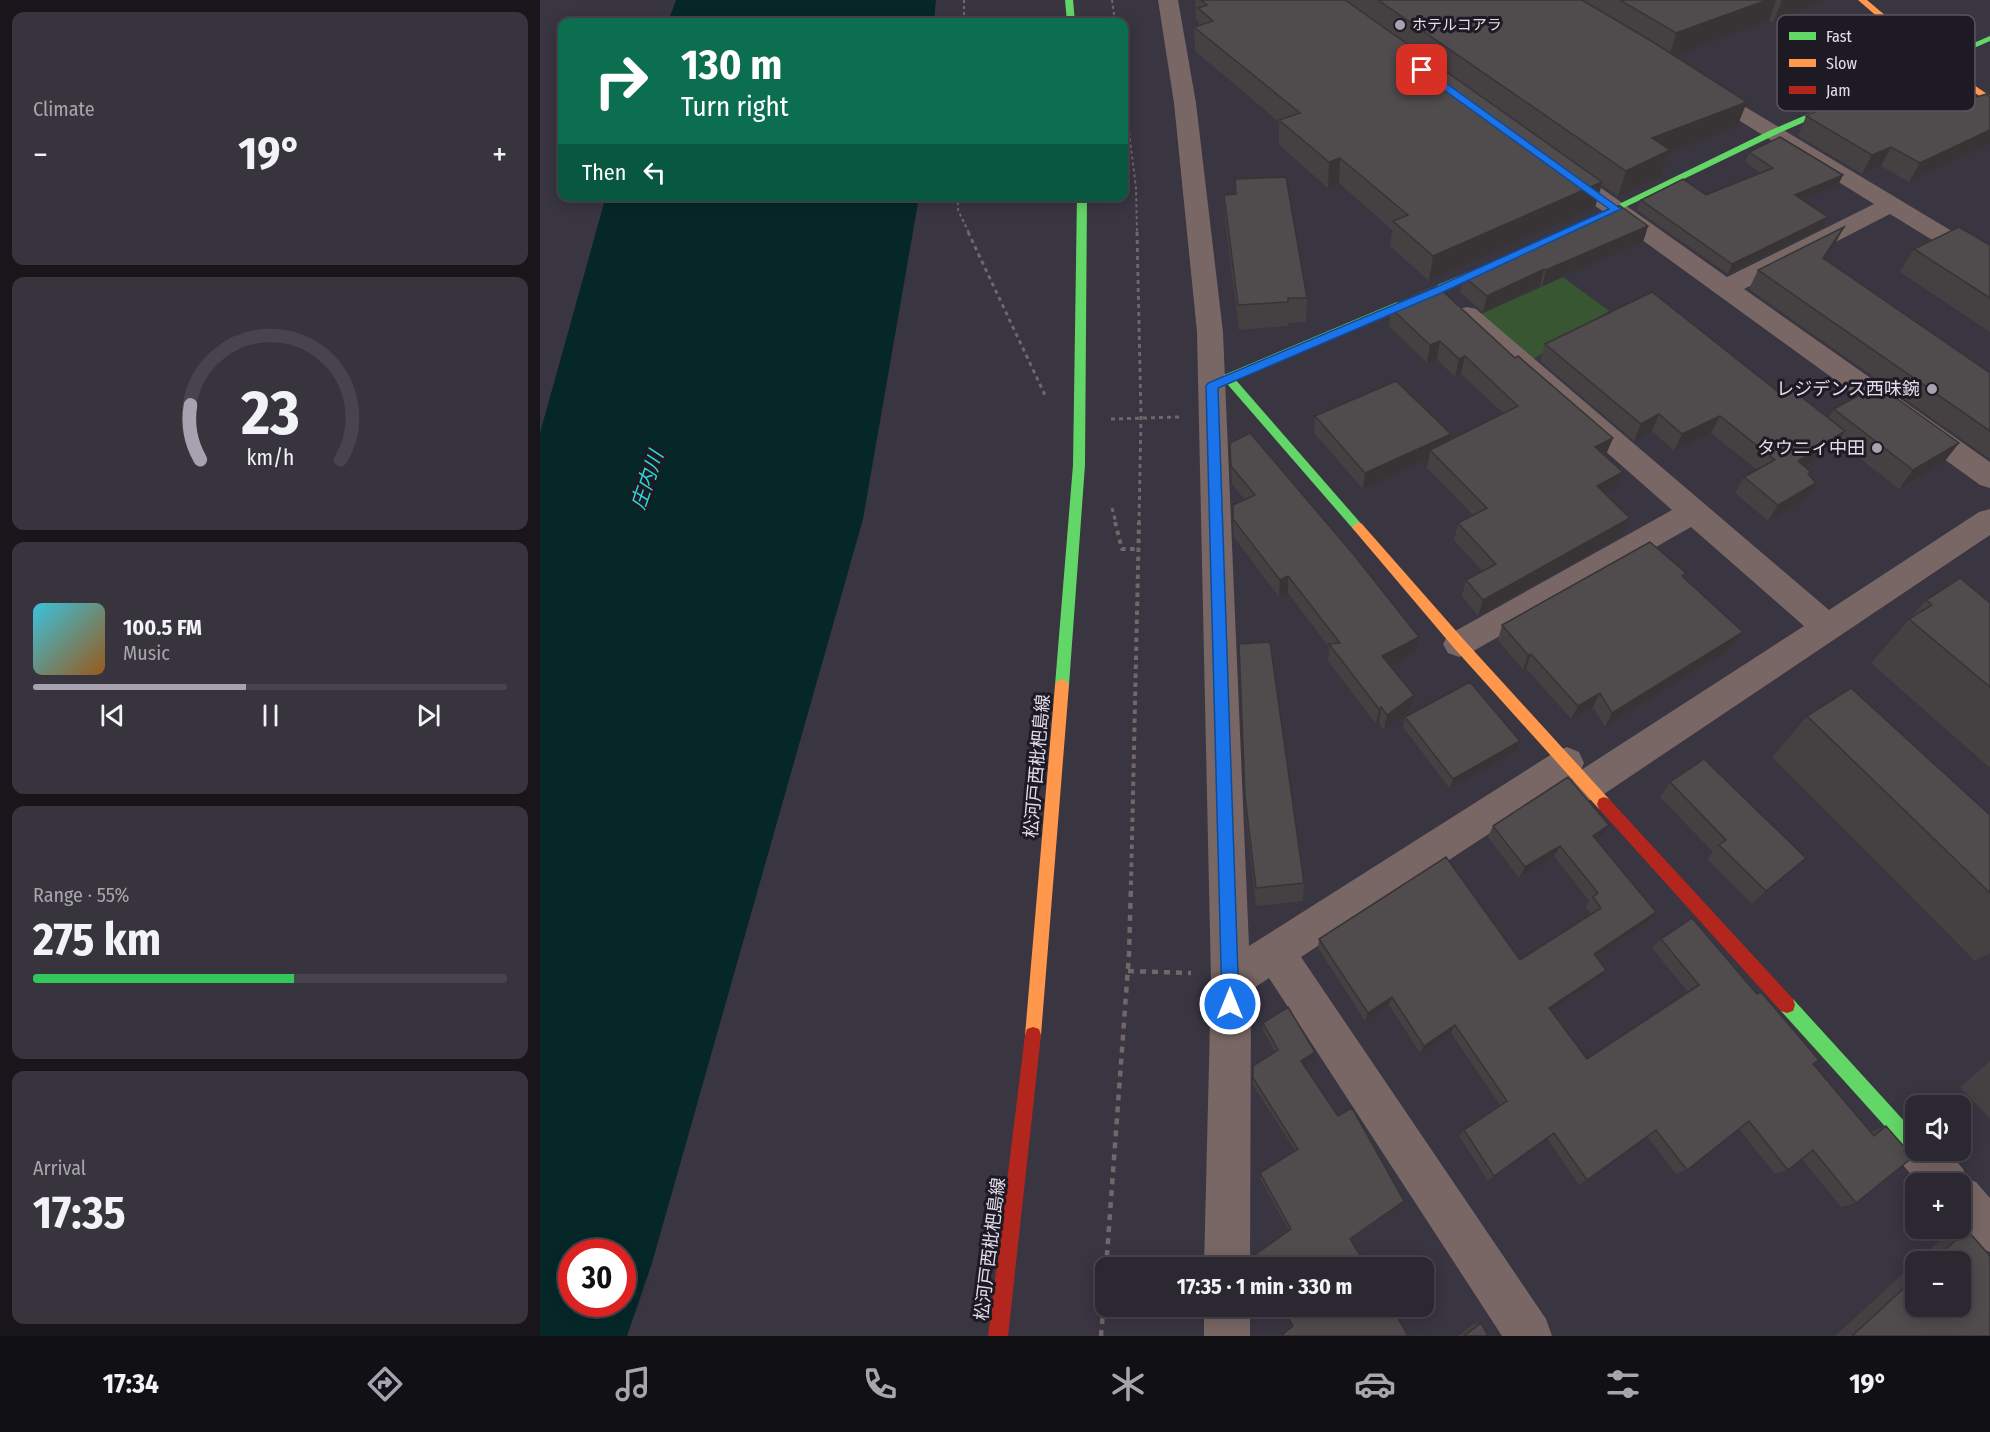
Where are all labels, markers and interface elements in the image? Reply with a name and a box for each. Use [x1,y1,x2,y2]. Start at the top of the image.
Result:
legend [1777,15,1975,111]
place label: ホテルコアラ [1412,16,1502,34]
marker: ホテルコアラ [1393,18,1407,32]
text: Fast [1826,27,1853,46]
text: 130 m [681,40,782,90]
icon: right [582,42,660,120]
pin [1396,44,1447,95]
icon: arrive [1405,53,1438,86]
text: Slow [1826,54,1857,73]
text: Jam [1826,81,1851,100]
text: Turn right [681,91,789,123]
text: Climate [33,97,95,121]
text: 19° [238,127,302,181]
text: − [33,135,48,175]
text: + [492,135,507,175]
icon: left [638,156,671,189]
text: Then [582,159,626,186]
text: 23 [240,376,299,451]
place label: レジデンス西味鋺 [1776,378,1920,400]
marker: レジデンス西味鋺 [1925,382,1939,396]
place label: タウニィ中田 [1757,437,1865,459]
marker: タウニィ中田 [1870,441,1884,455]
text: km/h [246,446,294,472]
water label: 庄内川 [626,446,669,512]
text: 100.5 FM [123,614,202,641]
text: Music [123,641,170,665]
street label: 松河戸西枇杷島線 [1020,693,1054,839]
icon: previous [96,699,129,732]
icon: pause [254,699,287,732]
icon: next [412,699,445,732]
text: Range · 55% [33,883,129,907]
text: 275 km [33,913,161,967]
position arrow [1198,972,1262,1036]
map controls [1905,1095,1971,1317]
button: sound [1905,1095,1971,1161]
text: Arrival [33,1156,86,1180]
button: + [1905,1173,1971,1239]
street label: 松河戸西枇杷島線 [970,1176,1010,1322]
text: 17:35 [33,1186,126,1240]
speed limit sign: 30 [558,1239,636,1317]
button: − [1905,1251,1971,1317]
text: 17:35 · 1 min · 330 m [1177,1273,1352,1300]
icon: directions [364,1363,406,1405]
icon: music [612,1363,654,1405]
icon: phone [859,1363,901,1405]
icon: climate [1107,1363,1149,1405]
icon: car [1354,1363,1396,1405]
icon: filters [1602,1363,1644,1405]
text: 17:34 [103,1368,159,1400]
text: 19° [1849,1368,1887,1400]

